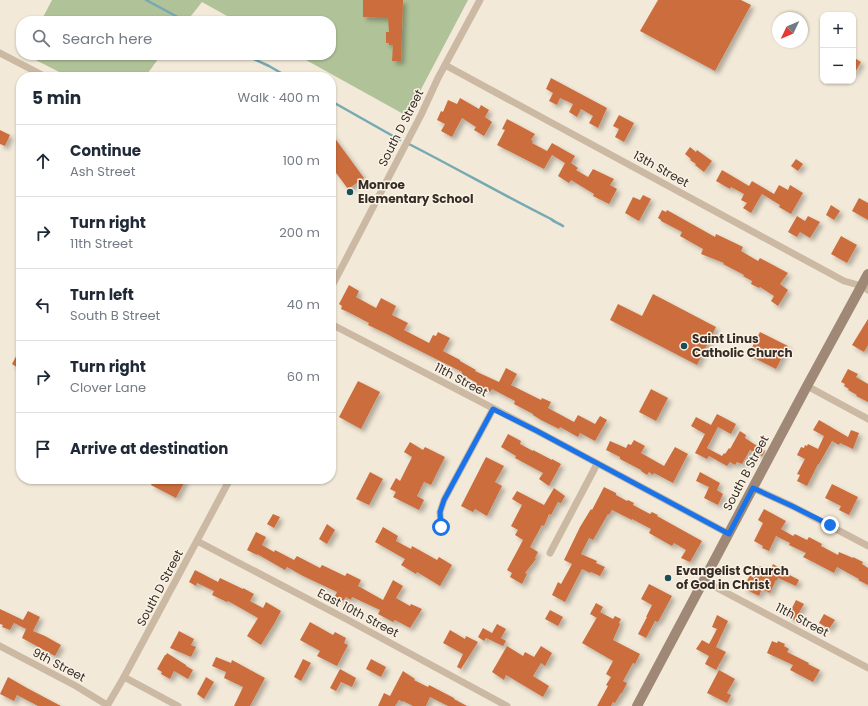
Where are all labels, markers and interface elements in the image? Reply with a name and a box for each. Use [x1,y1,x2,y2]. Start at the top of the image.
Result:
north arrow [772,12,808,48]
map controls [820,12,856,84]
button: + [820,12,856,48]
search box [16,16,336,60]
icon: search [30,27,52,49]
text: Search here [62,28,152,49]
button: − [820,48,856,84]
text: 5 min [32,86,81,110]
street label: South D Street [374,86,427,169]
text: Walk · 400 m [238,88,320,107]
text: Continue [70,140,141,161]
street label: 13th Street [630,146,692,191]
icon: ahead [32,150,54,172]
text: 100 m [283,151,320,170]
text: Ash Street [70,162,135,181]
place label: Monroe Elementary School [358,176,473,207]
marker: Monroe Elementary School [345,187,355,197]
text: Turn right [70,212,146,233]
icon: right [32,222,54,244]
text: 200 m [279,223,320,242]
text: 11th Street [70,234,133,253]
text: Turn left [70,284,134,305]
icon: left [32,294,54,316]
text: 40 m [287,295,320,314]
text: South B Street [70,306,160,325]
place label: Saint Linus Catholic Church [692,330,793,361]
marker: Saint Linus Catholic Church [679,341,689,351]
text: Turn right [70,356,146,377]
street label: 11th Street [432,358,491,401]
icon: right [32,366,54,388]
text: 60 m [287,367,320,386]
text: Clover Lane [70,378,146,397]
street label: South B Street [718,432,773,514]
icon: arrive [32,438,54,460]
text: Arrive at destination [70,438,228,459]
route end [821,516,839,534]
route start [432,518,450,536]
street label: South D Street [132,546,187,629]
place label: Evangelist Church of God in Christ [676,562,789,593]
marker: Evangelist Church of God in Christ [663,573,673,583]
street label: East 10th Street [315,584,402,641]
street label: 11th Street [773,598,832,641]
street label: 9th Street [30,643,89,686]

